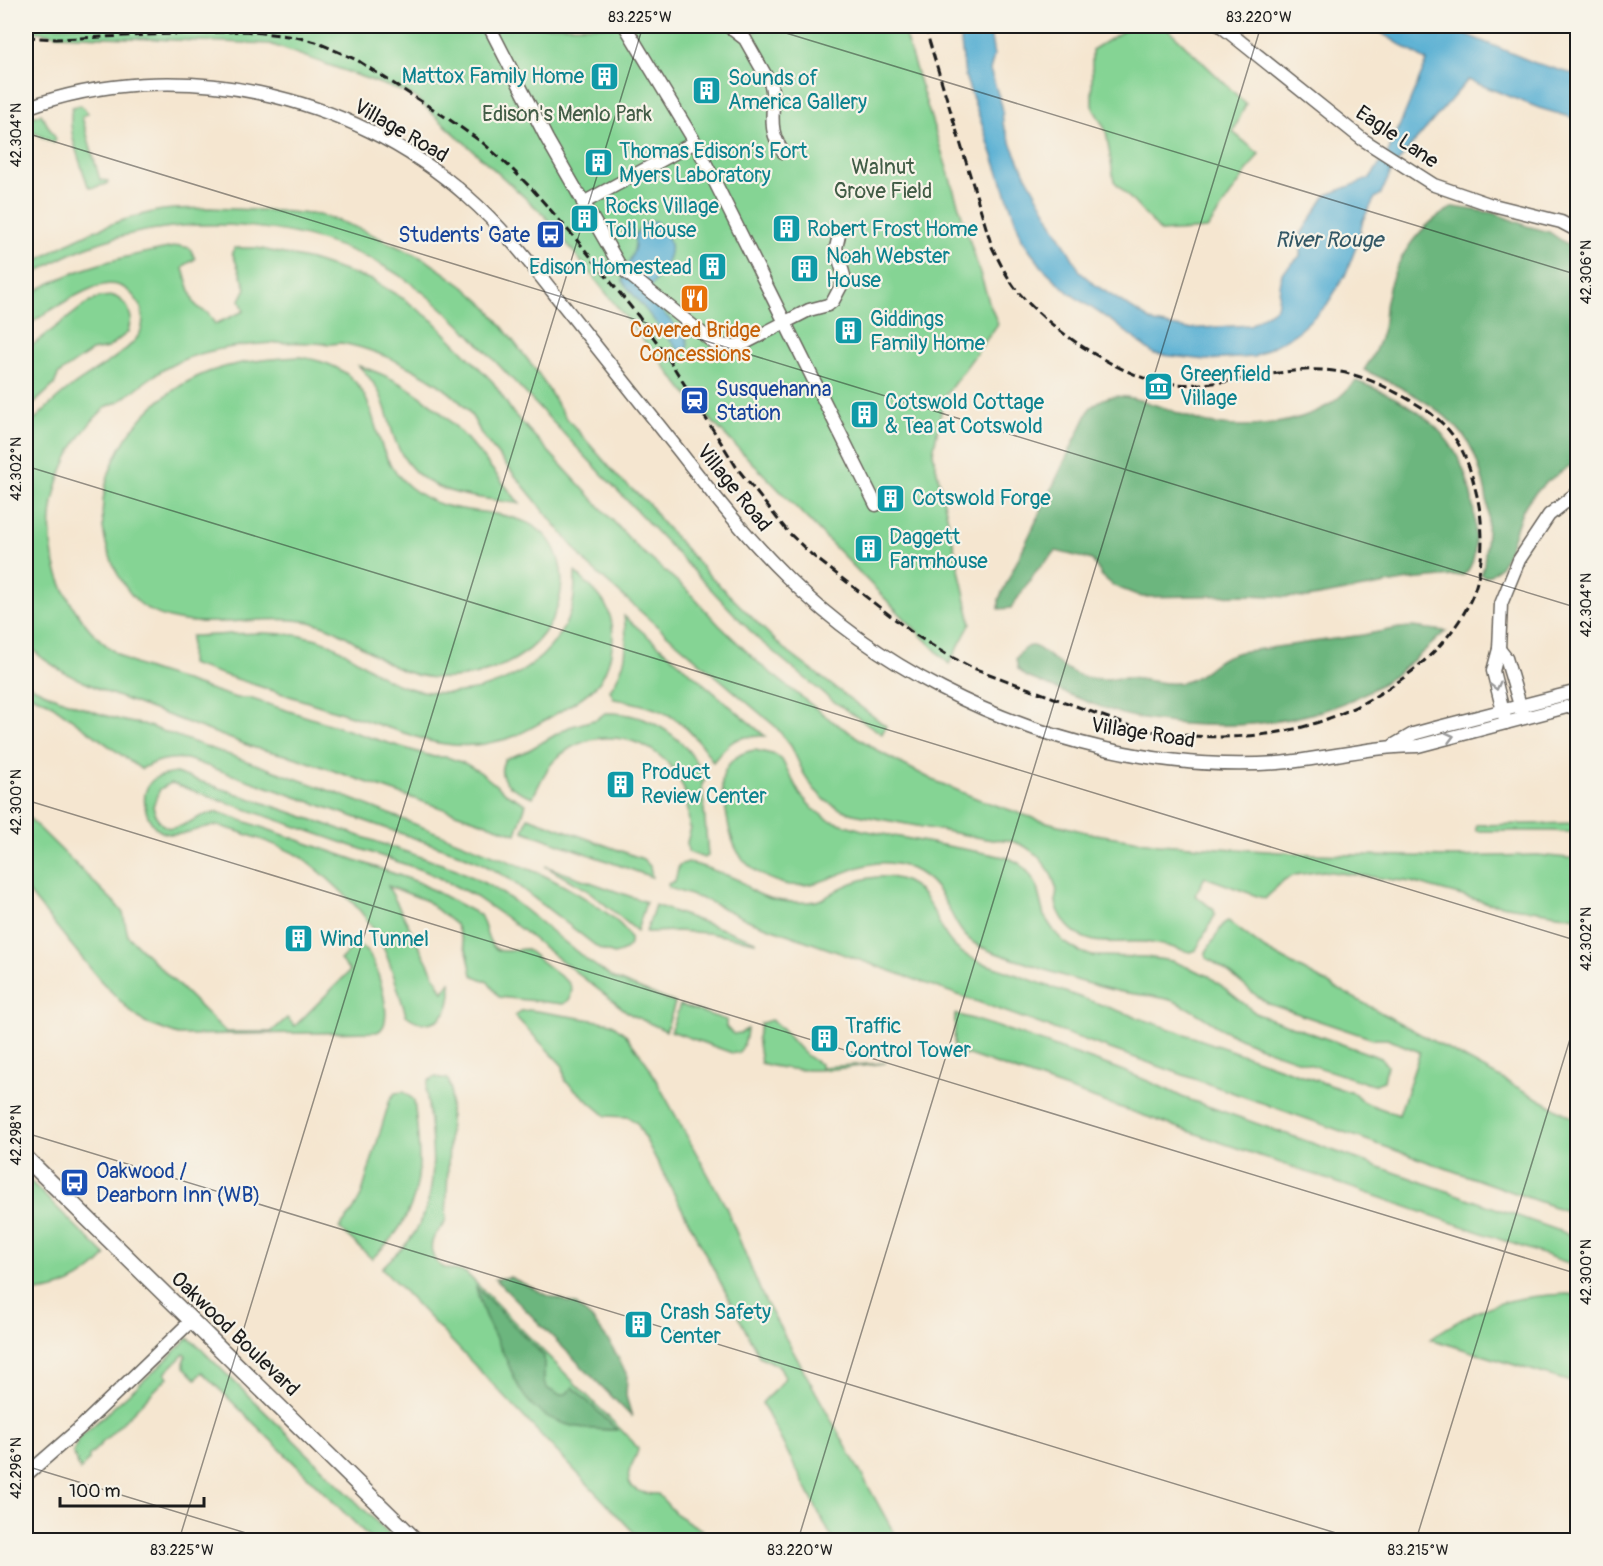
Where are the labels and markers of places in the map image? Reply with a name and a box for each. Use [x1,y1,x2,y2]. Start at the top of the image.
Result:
building icon: Mattox Family Home [589,60,621,92]
place label: Mattox Family Home [402,63,585,90]
place label: Sounds of America Gallery [728,65,867,116]
building icon: Sounds of America Gallery [691,74,723,106]
place label: Thomas Edison’s Fort Myers Laboratory [619,138,808,189]
building icon: Thomas Edison’s Fort Myers Laboratory [582,147,614,179]
place label: Rocks Village Toll House [605,193,719,244]
building icon: Rocks Village Toll House [568,202,600,234]
building icon: Robert Frost Home [770,213,802,245]
place label: Robert Frost Home [807,216,979,243]
bus stop icon: Students' Gate [535,219,567,251]
place label: Students' Gate [398,222,531,249]
place label: Noah Webster House [826,243,950,294]
building icon: Edison Homestead [697,251,729,283]
building icon: Noah Webster House [789,252,821,284]
place label: Edison Homestead [529,254,692,281]
restaurant icon: Covered Bridge Concessions [679,283,711,315]
place label: Giddings Family Home [870,306,986,357]
building icon: Giddings Family Home [833,315,865,347]
place label: Covered Bridge Concessions [630,317,761,368]
place label: Greenfield Village [1180,361,1271,412]
museum icon: Greenfield Village [1143,370,1175,402]
place label: Susquehanna Station [716,376,831,427]
station icon: Susquehanna Station [679,385,711,417]
place label: Cotswold Cottage & Tea at Cotswold [885,389,1045,440]
building icon: Cotswold Cottage & Tea at Cotswold [848,398,880,430]
building icon: Cotswold Forge [875,482,907,514]
place label: Cotswold Forge [912,485,1051,512]
place label: Daggett Farmhouse [889,524,988,575]
building icon: Daggett Farmhouse [852,533,884,565]
place label: Product Review Center [641,759,767,810]
building icon: Product Review Center [604,768,636,800]
building icon: Wind Tunnel [283,923,315,955]
place label: Wind Tunnel [320,926,429,953]
place label: Traffic Control Tower [845,1013,971,1064]
building icon: Traffic Control Tower [808,1022,840,1054]
place label: Oakwood / Dearborn Inn (WB) [96,1158,260,1209]
bus stop icon: Oakwood / Dearborn Inn (WB) [59,1167,91,1199]
place label: Crash Safety Center [660,1299,771,1350]
building icon: Crash Safety Center [623,1308,655,1340]

